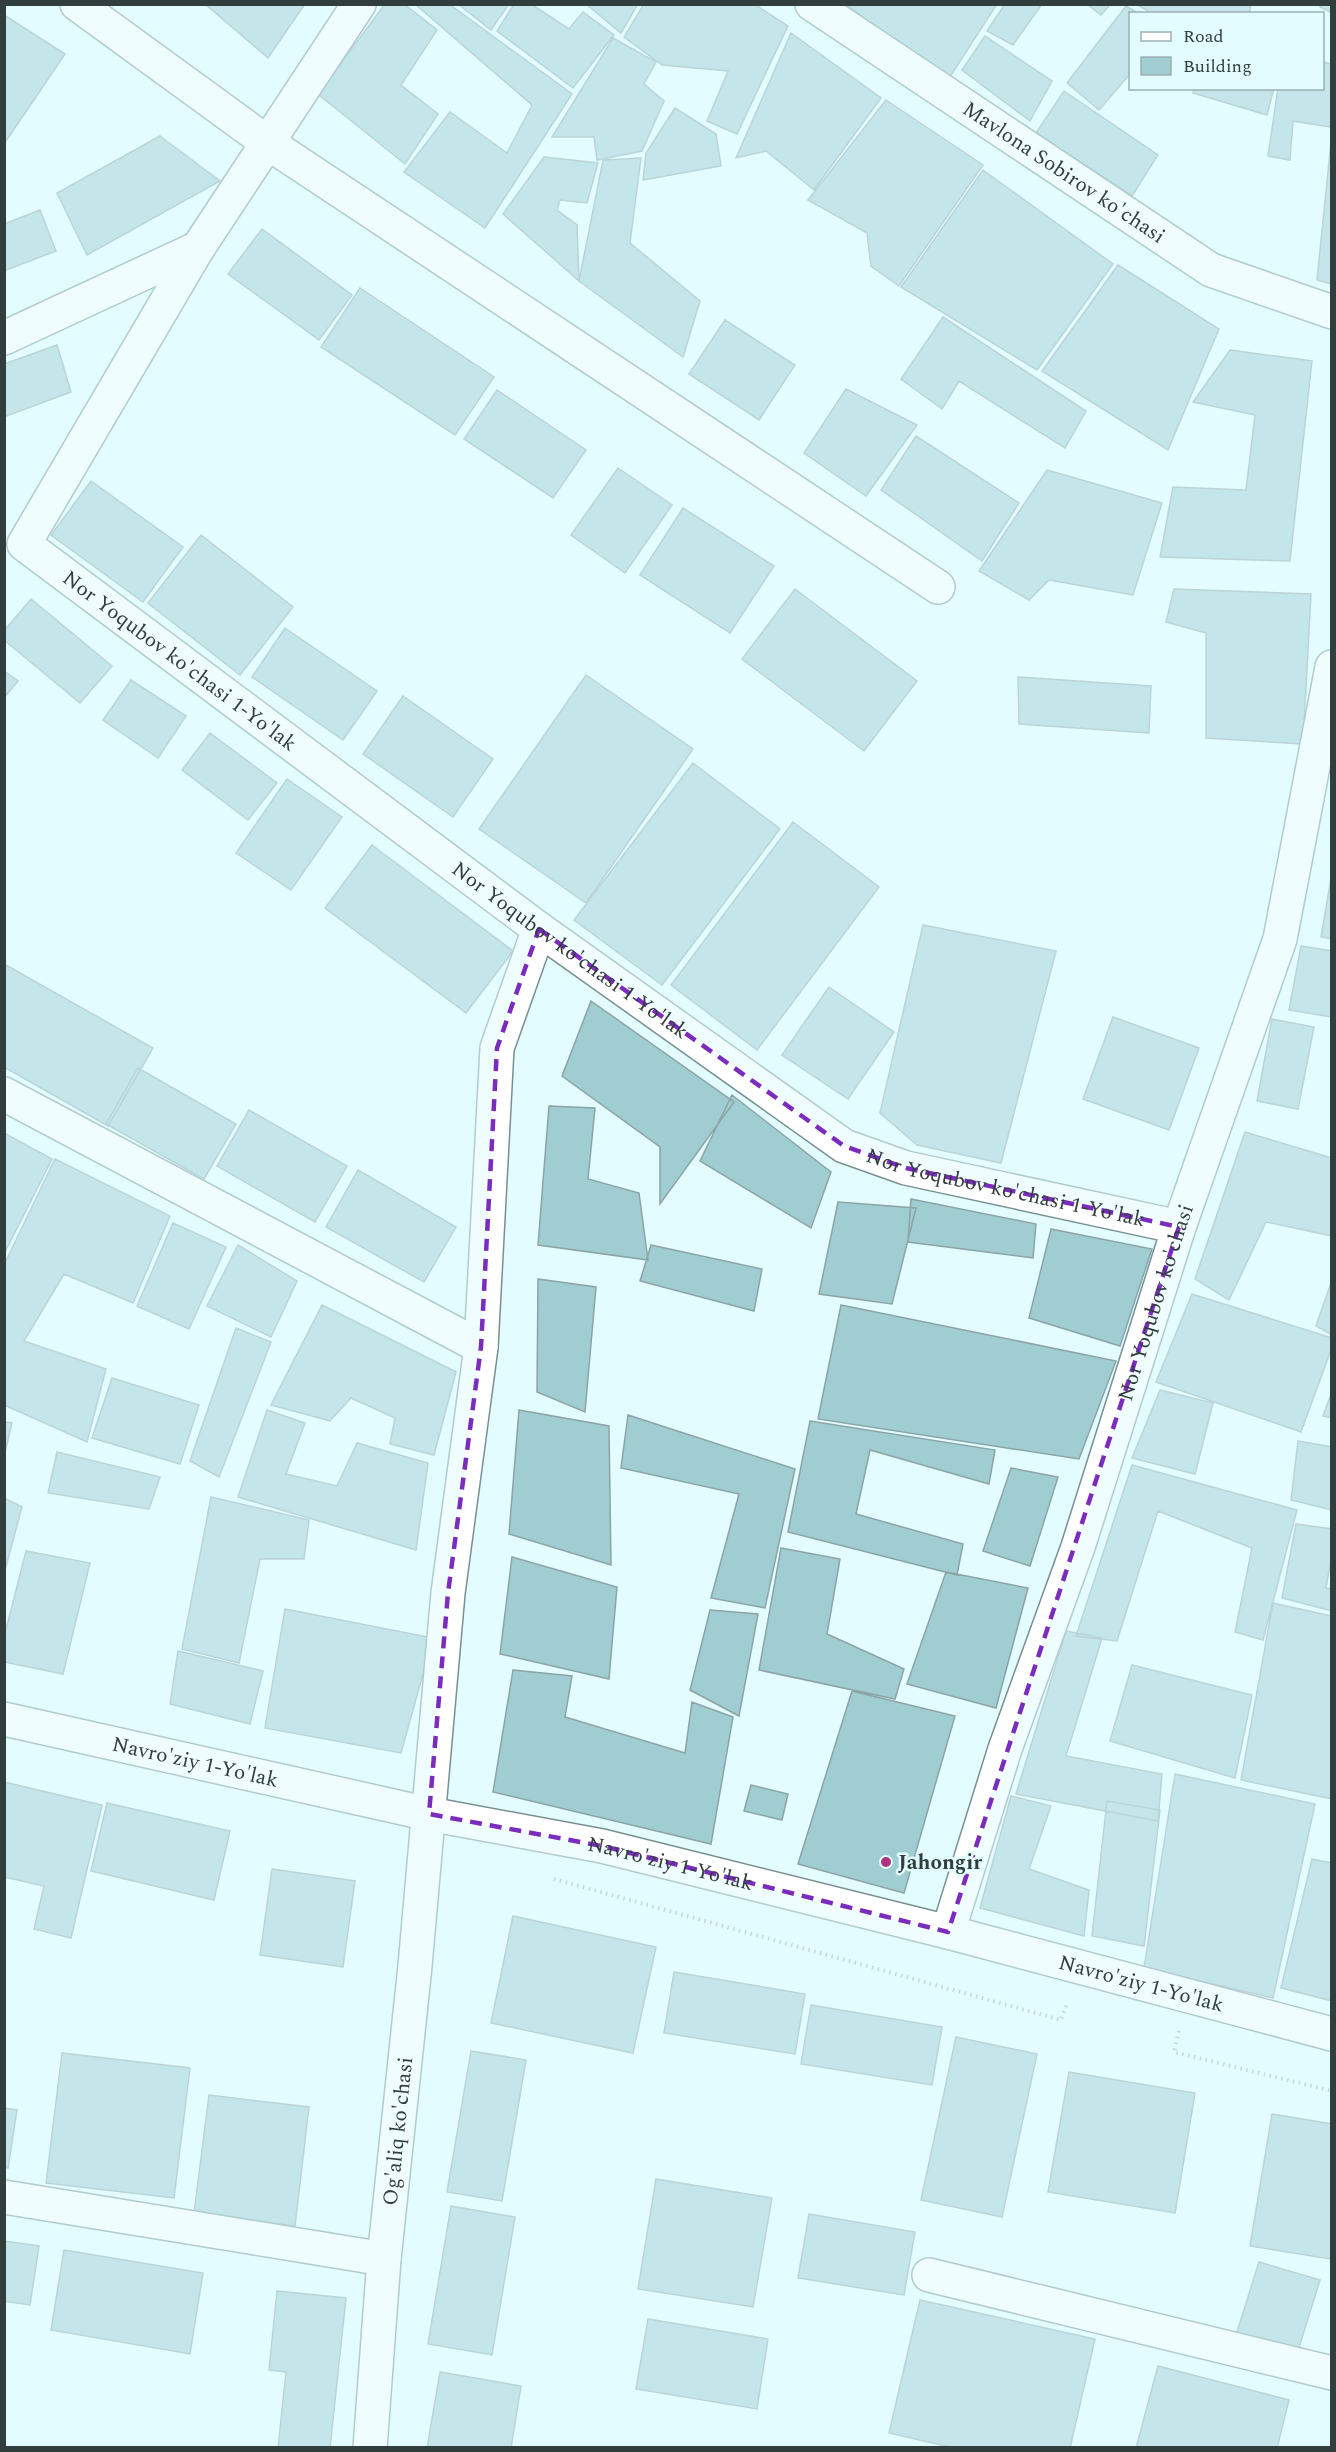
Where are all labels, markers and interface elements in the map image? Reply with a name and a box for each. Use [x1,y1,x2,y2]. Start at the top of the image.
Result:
legend [1129,12,1324,90]
text: Road [1183,23,1224,50]
text: Building [1183,53,1252,80]
street label: Mavlona Sobirov ko'chasi [956,94,1171,252]
street label: Nor Yoqubov ko'chasi 1-Yo'lak [55,563,304,760]
street label: Nor Yoqubov ko'chasi 1-Yo'lak [445,854,695,1048]
street label: Nor Yoqubov ko'chasi 1-Yo'lak [861,1140,1148,1236]
street label: Nor Yoqubov ko'chasi [1110,1200,1203,1405]
street label: Navro'ziy 1-Yo'lak [109,1729,282,1797]
street label: Navro'ziy 1-Yo'lak [585,1829,757,1900]
place label: Jahongir [898,1847,982,1879]
marker: Jahongir [879,1855,893,1869]
street label: Navro'ziy 1-Yo'lak [1055,1947,1227,2022]
street label: Og'aliq ko'chasi [375,2055,422,2207]

